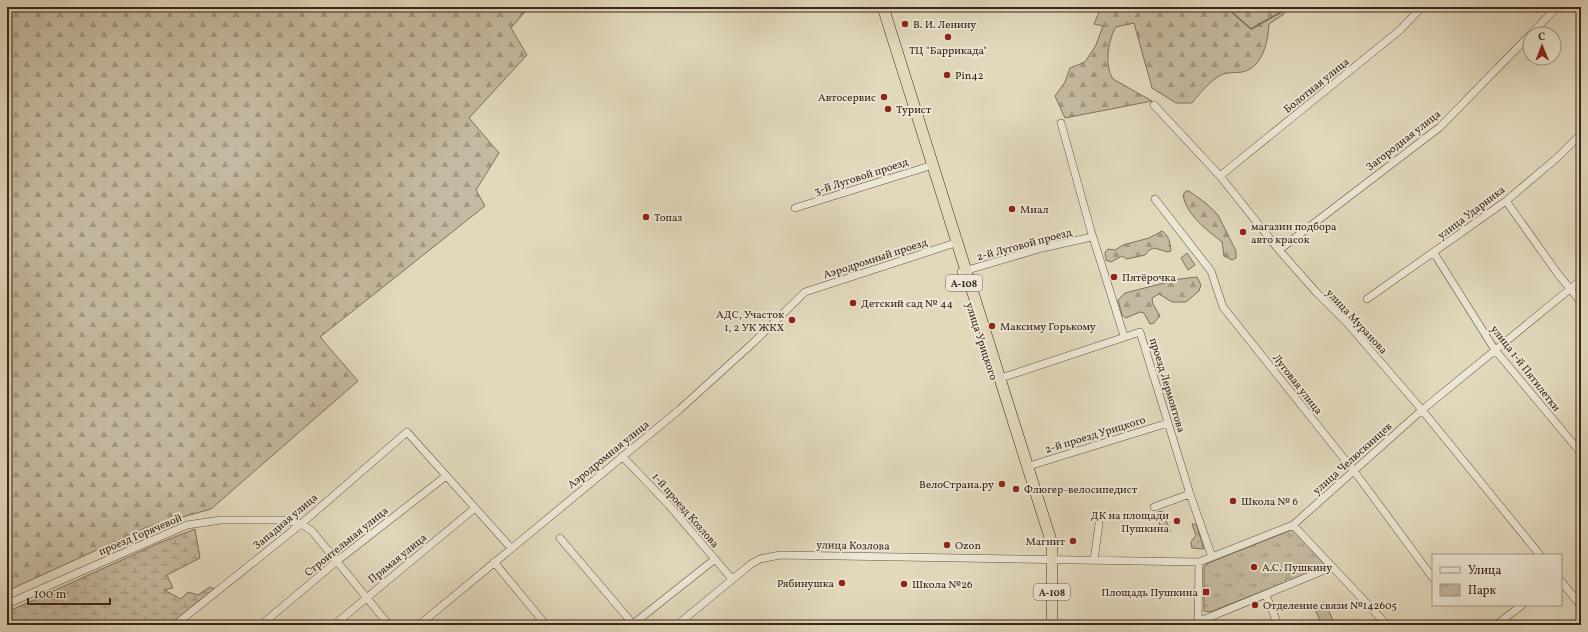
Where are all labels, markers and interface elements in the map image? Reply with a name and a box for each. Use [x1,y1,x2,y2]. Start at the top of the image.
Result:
place label: В. И. Ленину [913,18,976,33]
marker: В. И. Ленину [900,19,910,29]
north arrow [1522,26,1562,66]
text: С [1538,30,1546,45]
marker: ТЦ "Баррикада" [943,32,953,42]
place label: ТЦ "Баррикада" [909,44,987,59]
street label: Болотная улица [1281,55,1353,117]
place label: Pin42 [955,69,984,84]
marker: Pin42 [942,70,952,80]
place label: Автосервис [818,91,876,106]
marker: Автосервис [879,92,889,102]
place label: Турист [896,103,932,118]
marker: Турист [883,104,893,114]
street label: Загородная улица [1363,107,1445,175]
street label: 3-й Луговой проезд [813,155,911,200]
street label: улица Ударника [1435,183,1509,244]
place label: Миал [1020,203,1048,218]
marker: Миал [1007,204,1017,214]
place label: Топаз [654,211,682,226]
marker: Топаз [641,212,651,222]
place label: магазин подбора авто красок [1251,220,1337,248]
street label: 2-й Луговой проезд [975,225,1074,265]
marker: магазин подбора авто красок [1238,227,1248,237]
street label: Аэродромный проезд [821,235,930,283]
place label: Пятёрочка [1122,271,1176,286]
marker: Пятёрочка [1109,272,1119,282]
road number: А-108 [946,275,982,291]
street label: улица Муранова [1322,286,1390,358]
place label: Детский сад № 44 [861,297,953,312]
marker: Детский сад № 44 [848,298,858,308]
street label: улица Урицкого [961,301,1000,382]
place label: АДС, Участок 1, 2 УК ЖКХ [716,308,784,336]
marker: АДС, Участок 1, 2 УК ЖКХ [787,315,797,325]
place label: Максиму Горькому [1000,320,1096,335]
marker: Максиму Горькому [987,321,997,331]
street label: улица 1-й Пятилетки [1486,323,1563,415]
street label: проезд Лермонтова [1145,336,1188,435]
street label: Луговая улица [1268,352,1325,419]
street label: 2-й проезд Урицкого [1043,413,1148,458]
street label: Аэродромная улица [565,417,653,493]
street label: улица Челюскинцев [1310,419,1396,499]
street label: 1-й проезд Козлова [648,470,722,552]
place label: ВелоСтрана.ру [919,478,994,493]
marker: ВелоСтрана.ру [997,479,1007,489]
place label: Флюгер-велосипедист [1024,483,1138,498]
marker: Флюгер-велосипедист [1011,484,1021,494]
street label: Западная улица [250,490,322,554]
place label: Школа № 6 [1241,495,1298,510]
marker: Школа № 6 [1228,496,1238,506]
street label: Строительная улица [302,503,392,581]
place label: ДК на площади Пушкина [1091,509,1170,537]
street label: проезд Горячевой [96,511,185,560]
marker: ДК на площади Пушкина [1172,516,1182,526]
street label: Прямая улица [365,531,431,587]
place label: Магнит [1026,535,1065,550]
marker: Магнит [1068,536,1078,546]
street label: улица Козлова [816,538,890,555]
place label: Ozon [955,539,981,554]
marker: Ozon [942,540,952,550]
legend [1432,554,1562,606]
place label: А.С. Пушкину [1262,561,1332,576]
marker: А.С. Пушкину [1249,562,1259,572]
text: Улица [1468,563,1501,579]
place label: Рябинушка [777,577,835,592]
marker: Рябинушка [837,578,847,588]
place label: Школа №26 [912,578,973,593]
marker: Школа №26 [899,579,909,589]
scale bar [28,580,110,606]
text: Парк [1468,583,1496,599]
road number: А-108 [1034,584,1070,600]
place label: Площадь Пушкина [1101,586,1199,601]
text: 100 m [34,587,67,603]
marker: Площадь Пушкина [1201,587,1211,597]
place label: Отделение связи №142605 [1263,599,1397,614]
marker: Отделение связи №142605 [1250,600,1260,610]

